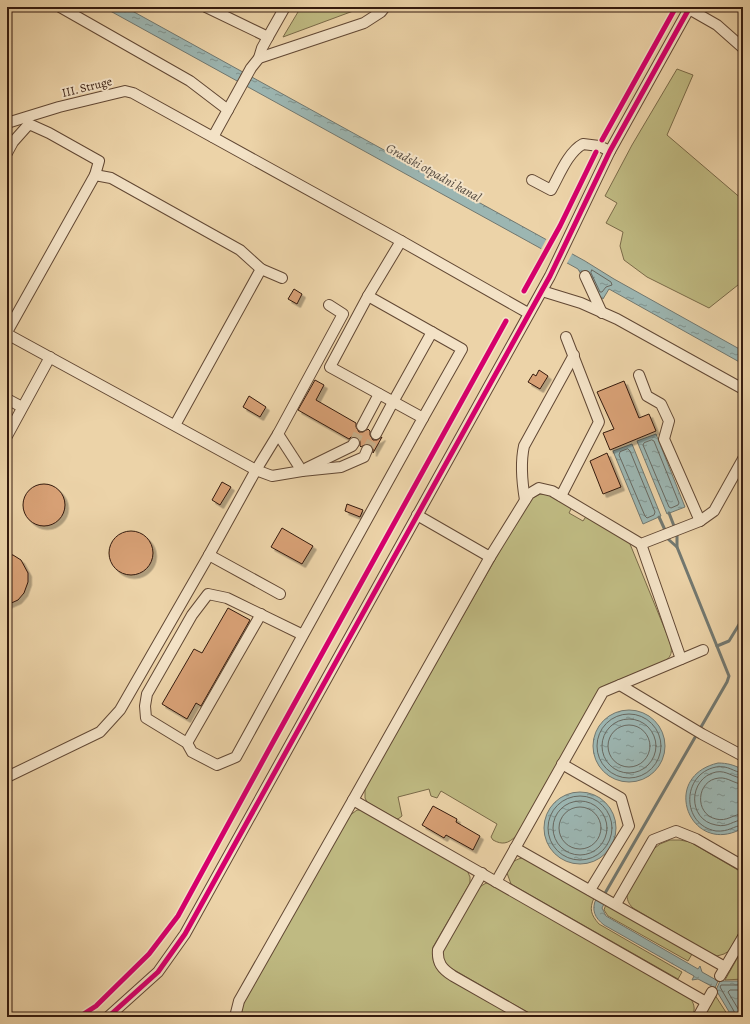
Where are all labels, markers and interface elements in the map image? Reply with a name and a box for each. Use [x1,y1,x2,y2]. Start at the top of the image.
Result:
street label: III. Struge [60,73,114,101]
water label: Gradski otpadni kanal [383,139,485,206]

